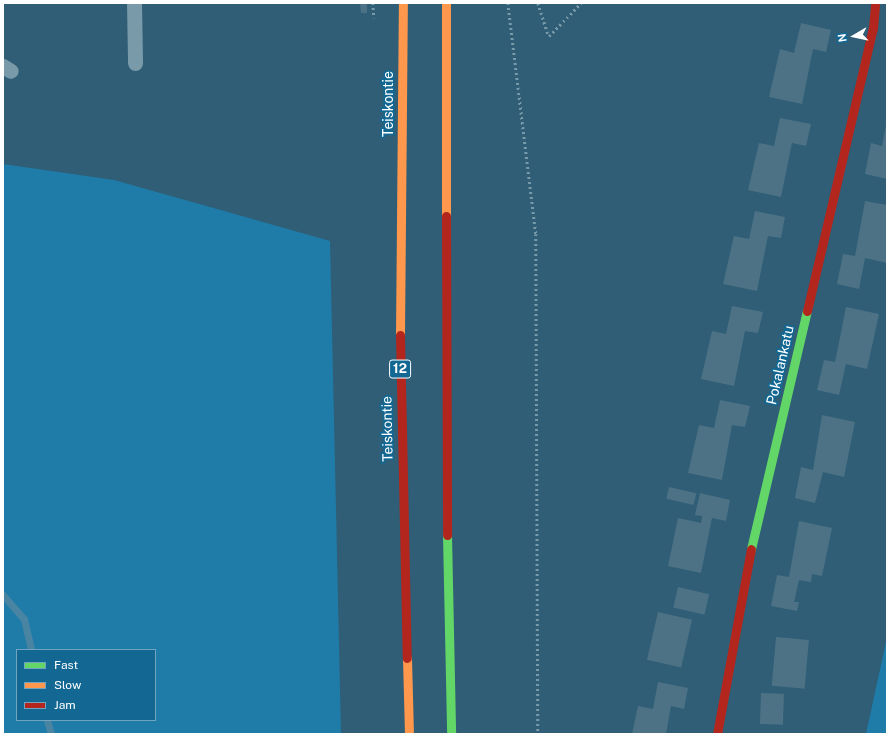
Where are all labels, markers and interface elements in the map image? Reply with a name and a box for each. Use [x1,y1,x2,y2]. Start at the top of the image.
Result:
north arrow [834,16,874,56]
text: N [836,33,849,43]
street label: Teiskontie [380,71,396,137]
street label: Pokalankatu [763,324,797,406]
road number: 12 [389,358,411,380]
street label: Teiskontie [378,396,396,462]
legend [16,649,156,721]
text: Fast [54,658,78,672]
text: Slow [54,678,81,692]
text: Jam [54,698,76,712]

